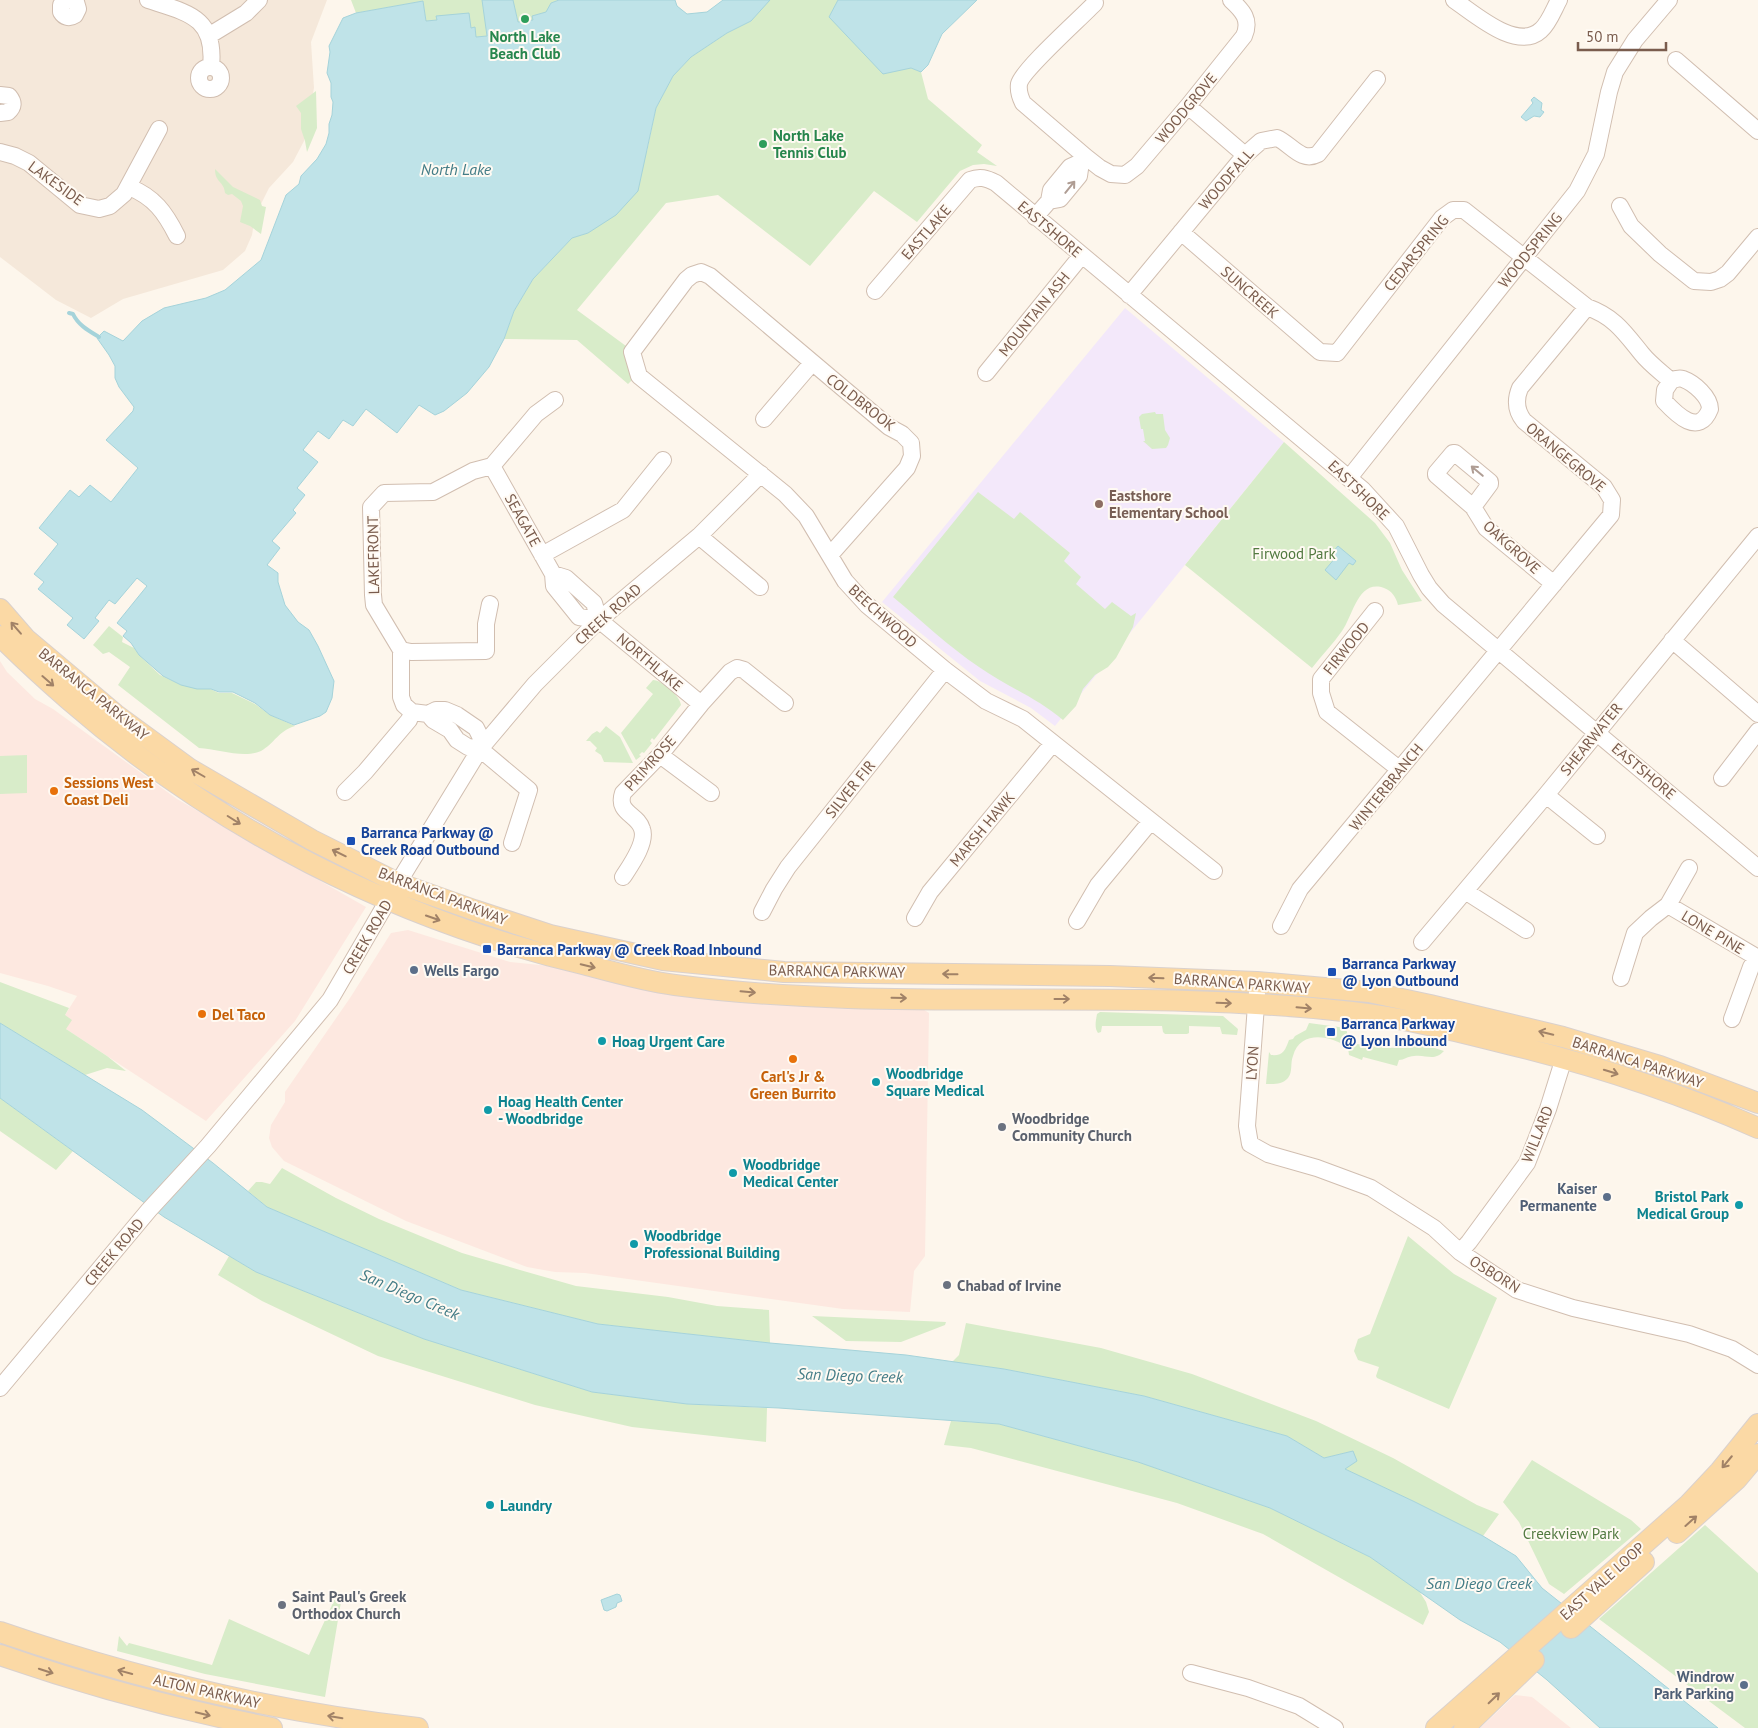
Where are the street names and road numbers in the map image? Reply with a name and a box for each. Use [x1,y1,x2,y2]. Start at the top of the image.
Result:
street label: WOODGROVE [1151,69,1221,147]
street label: WOODFALL [1194,144,1258,213]
street label: LAKESIDE [25,157,87,209]
street label: EASTSHORE [1014,197,1086,261]
street label: EASTLAKE [897,201,955,263]
street label: WOODSPRING [1494,209,1566,291]
street label: CEDARSPRING [1379,211,1453,295]
street label: SUNCREEK [1217,262,1283,322]
street label: MOUNTAIN ASH [994,268,1074,360]
street label: COLDBROOK [823,369,899,435]
street label: ORANGEGROVE [1522,418,1610,496]
street label: EASTSHORE [1324,456,1394,524]
street label: SEAGATE [501,490,545,550]
street label: LAKEFRONT [363,515,383,594]
street label: OAKGROVE [1479,516,1545,578]
street label: CREEK ROAD [571,579,645,649]
street label: BEECHWOOD [845,580,921,652]
street label: FIRWOOD [1319,618,1373,678]
street label: NORTHLAKE [613,629,687,695]
street label: BARRANCA PARKWAY [35,644,154,745]
street label: SHEARWATER [1556,699,1626,779]
street label: PRIMROSE [620,731,680,795]
street label: WINTERBRANCH [1345,739,1427,835]
street label: EASTSHORE [1608,739,1680,803]
street label: SILVER FIR [821,756,879,822]
street label: MARSH HAWK [945,788,1019,870]
street label: BARRANCA PARKWAY [376,863,511,930]
street label: CREEK ROAD [338,896,396,978]
street label: LONE PINE [1678,906,1748,958]
street label: BARRANCA PARKWAY [769,960,906,982]
street label: BARRANCA PARKWAY [1173,969,1311,997]
street label: BARRANCA PARKWAY [1570,1032,1706,1092]
street label: LYON [1241,1045,1263,1081]
street label: WILLARD [1517,1103,1557,1165]
street label: CREEK ROAD [80,1214,148,1290]
street label: OSBORN [1466,1251,1524,1297]
street label: EAST YALE LOOP [1556,1538,1648,1624]
street label: ALTON PARKWAY [152,1669,263,1713]

